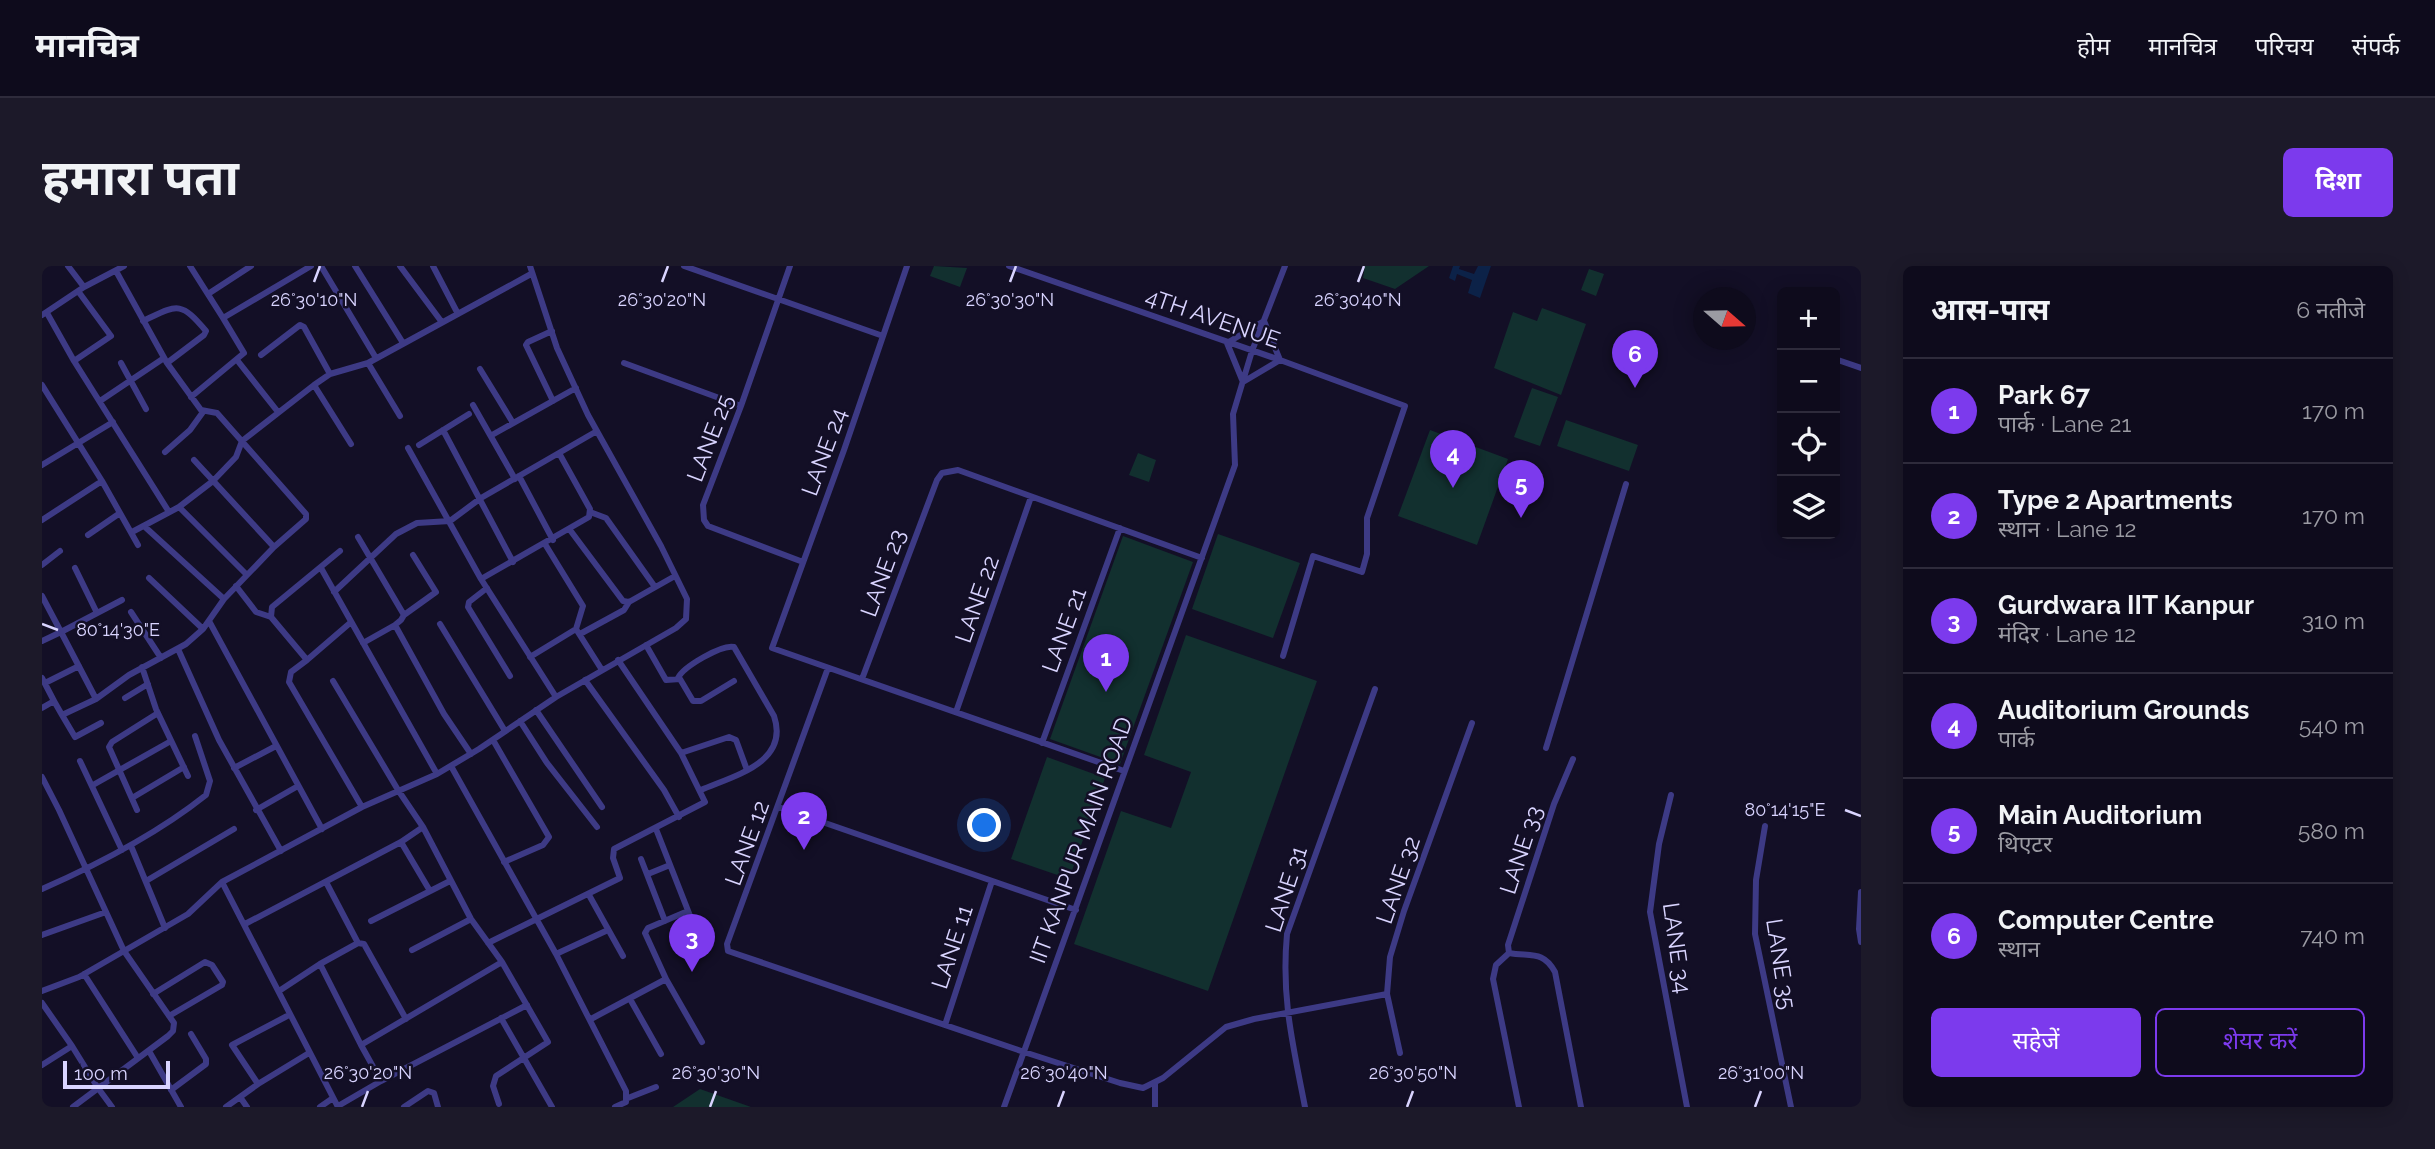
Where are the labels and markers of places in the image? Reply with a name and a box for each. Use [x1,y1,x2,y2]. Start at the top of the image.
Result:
pin: 6 [1612,330,1658,388]
pin: 4 [1430,430,1476,488]
pin: 5 [1498,460,1544,518]
pin: 1 [1083,634,1129,692]
pin: 2 [781,792,827,850]
pin: 3 [669,914,715,972]

